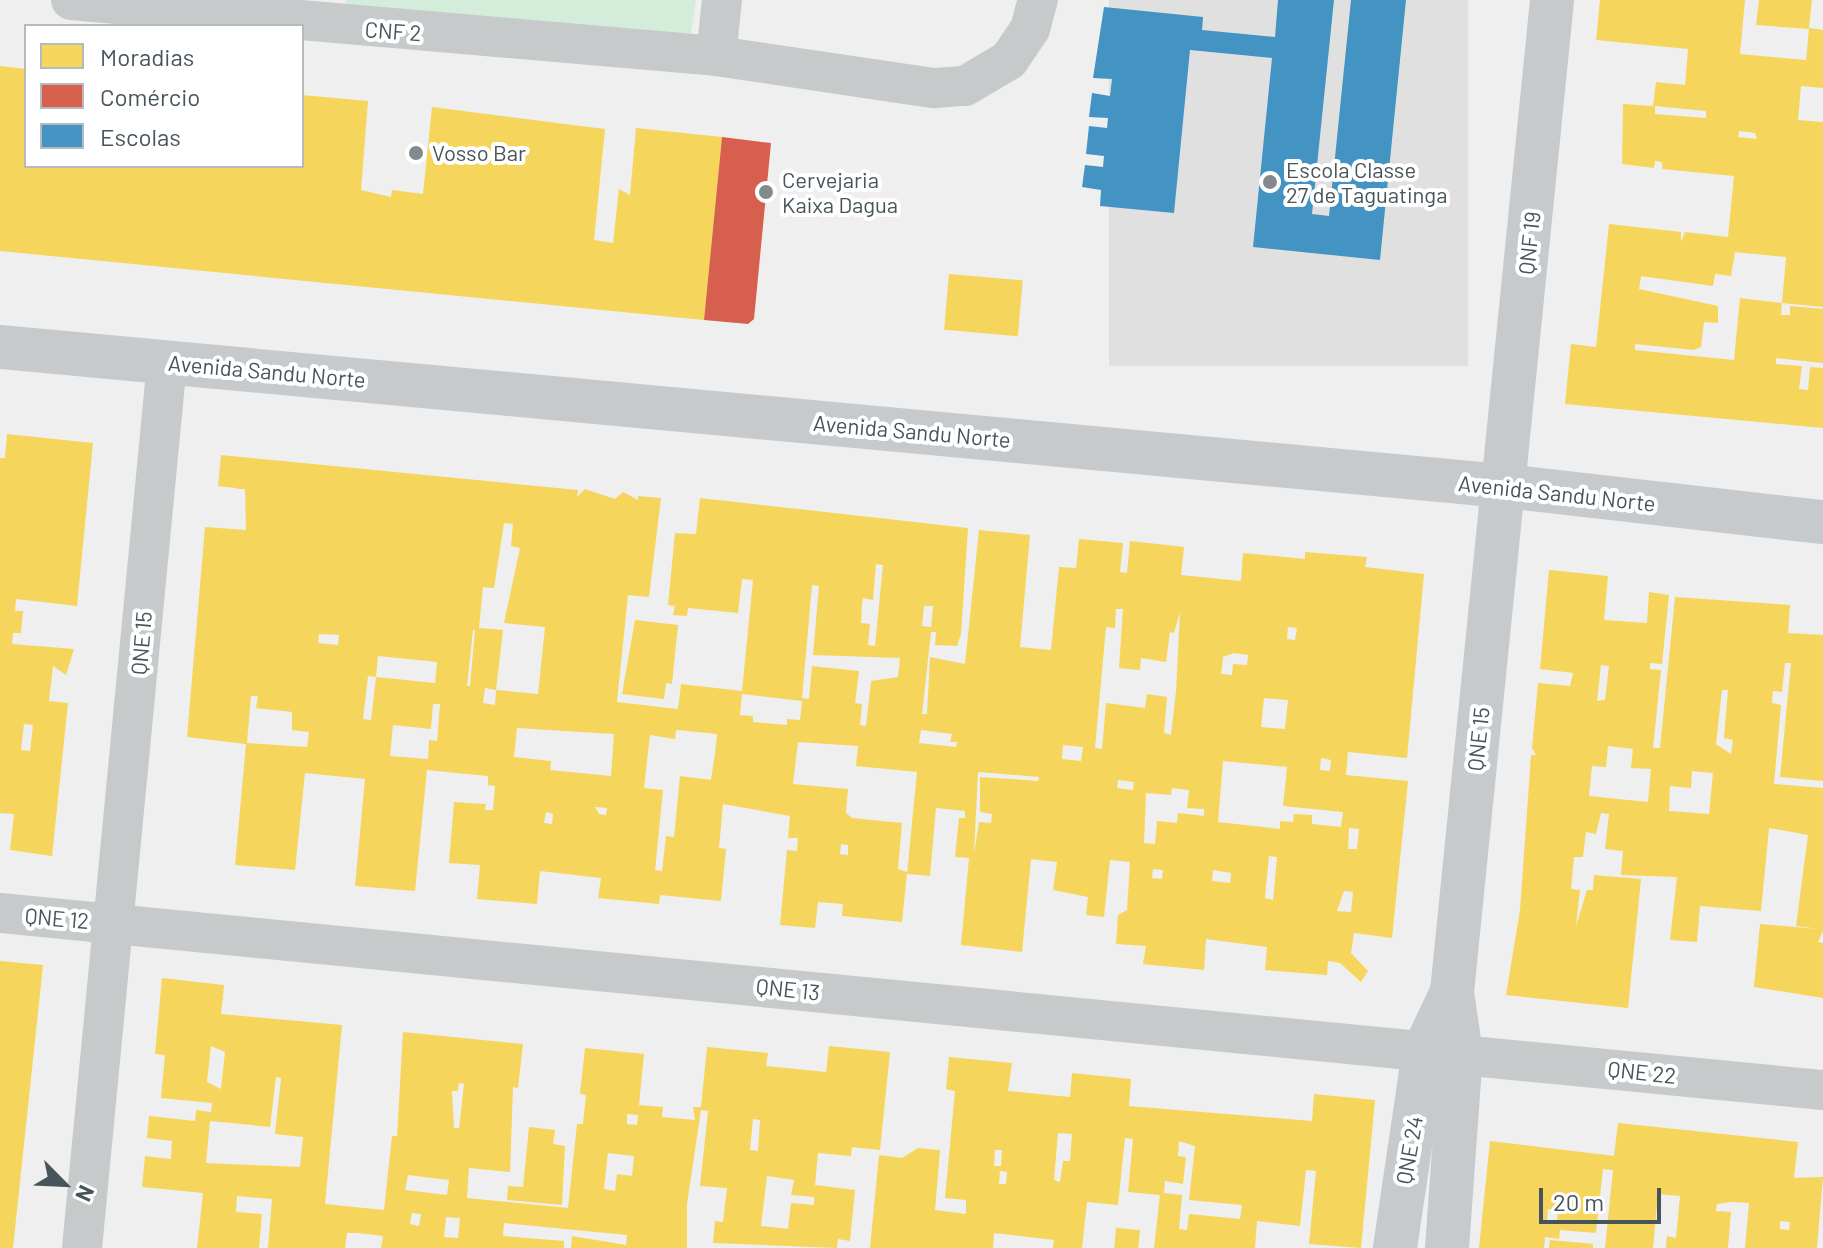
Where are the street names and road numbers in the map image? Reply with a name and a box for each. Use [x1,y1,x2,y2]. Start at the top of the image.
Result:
street label: CNF 2 [364,16,422,46]
street label: QNF 19 [1513,210,1545,276]
street label: Avenida Sandu Norte [167,349,367,393]
street label: Avenida Sandu Norte [812,409,1012,453]
street label: Avenida Sandu Norte [1457,470,1657,516]
street label: QNE 15 [125,610,157,676]
street label: QNE 15 [1462,706,1494,772]
street label: QNE 12 [24,902,90,934]
street label: QNE 13 [755,973,821,1005]
street label: QNE 22 [1607,1055,1677,1089]
street label: QNE 24 [1390,1114,1428,1186]

